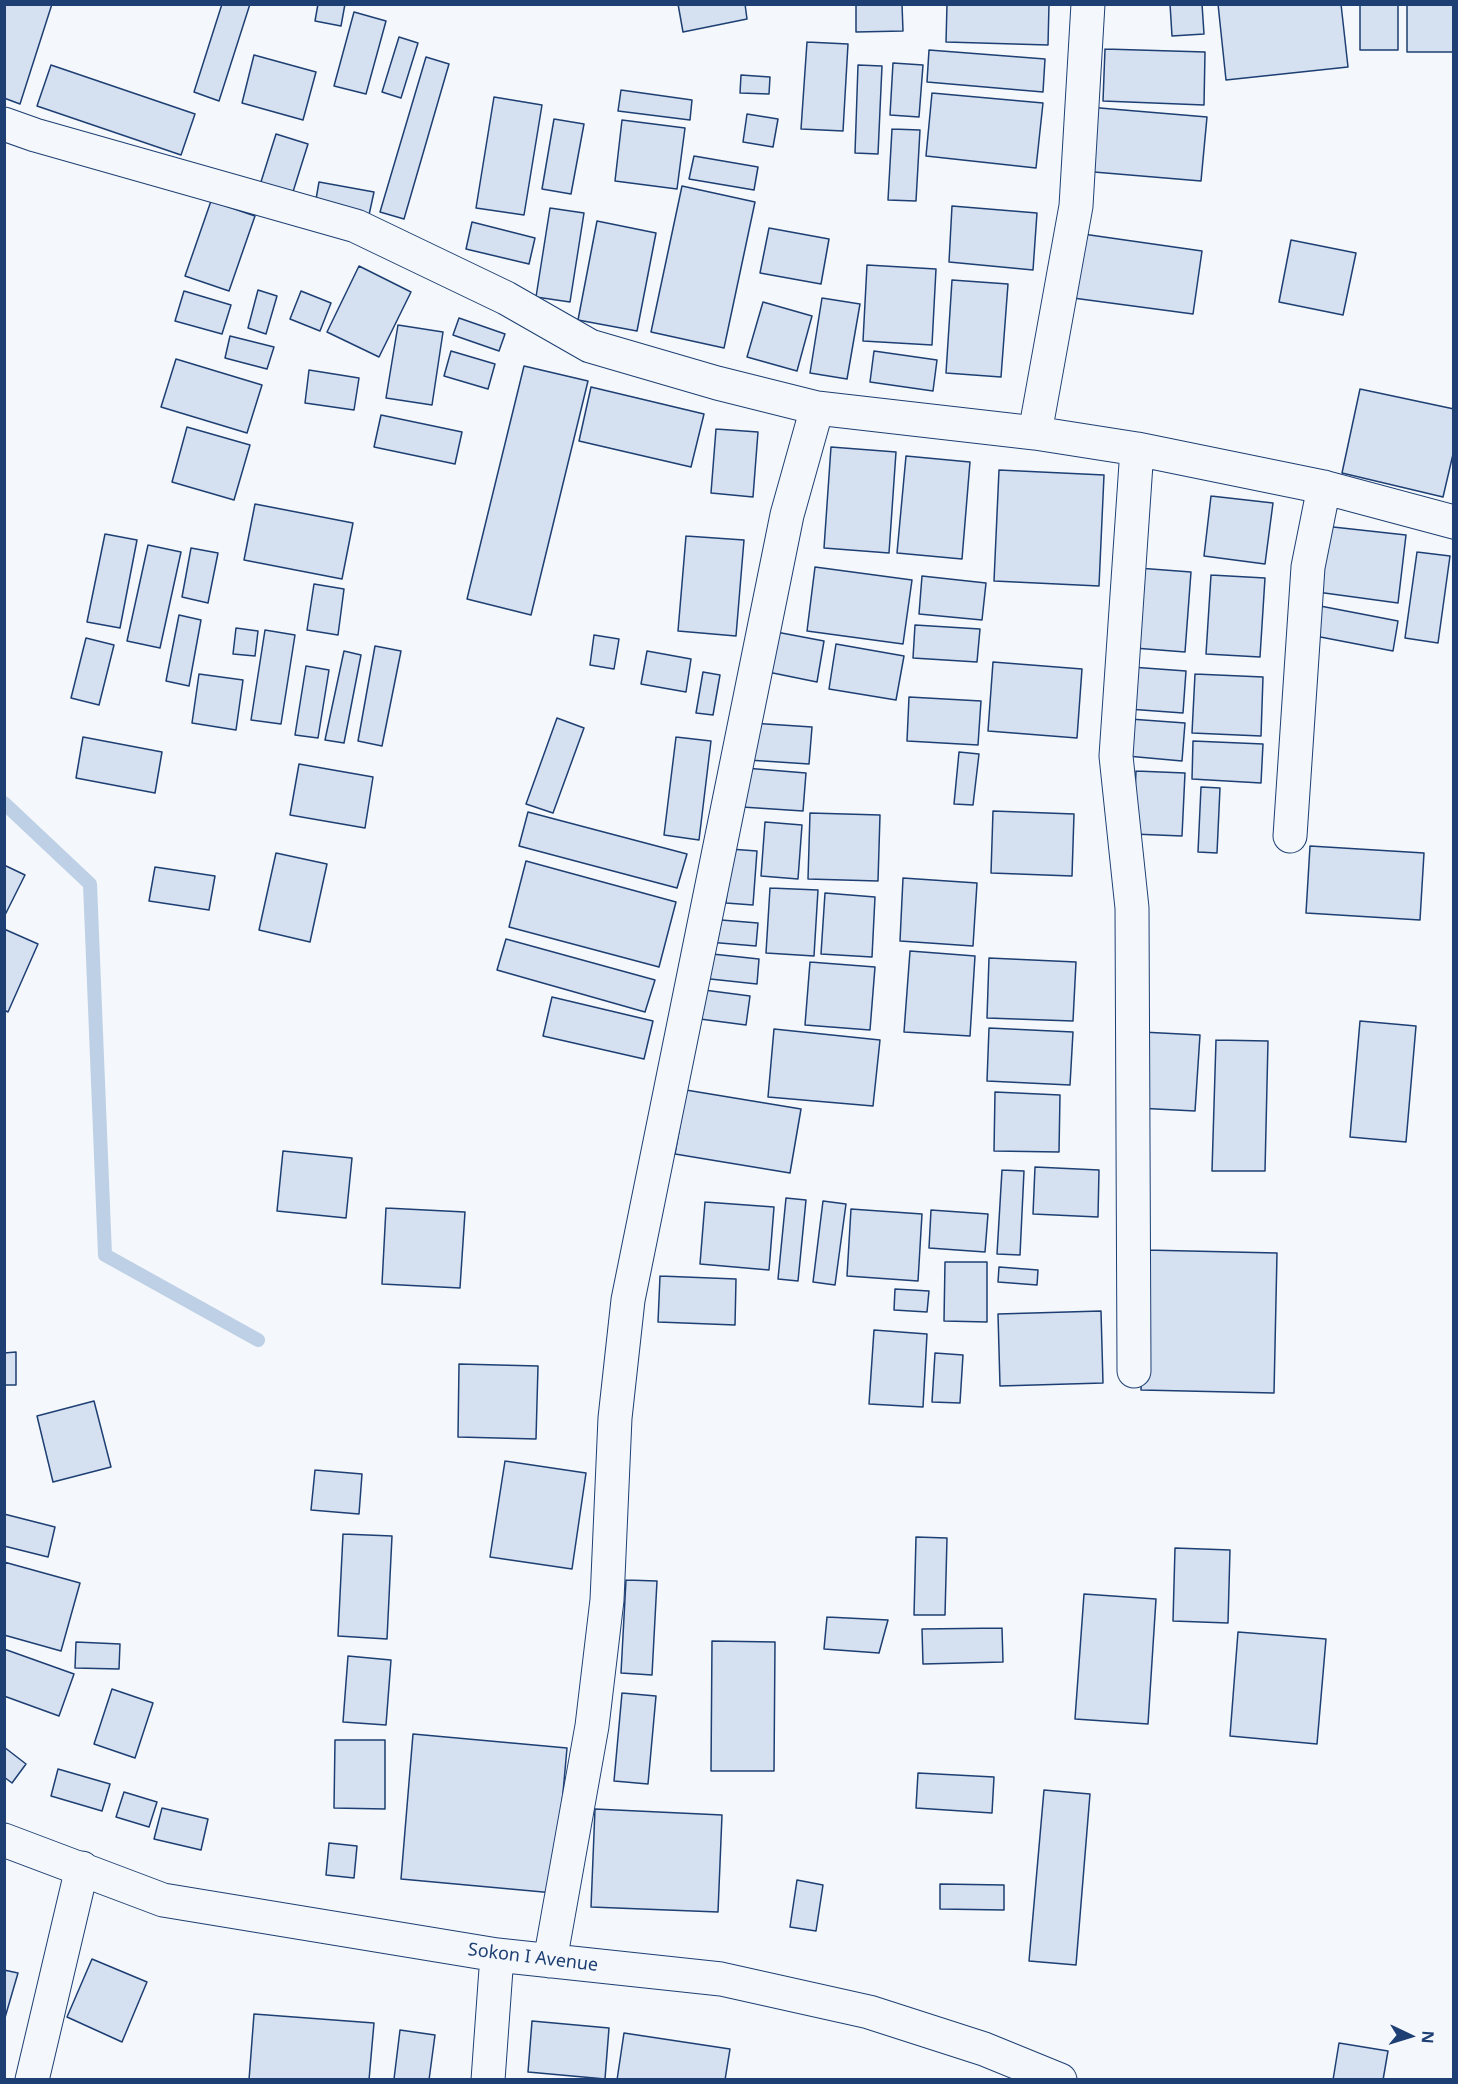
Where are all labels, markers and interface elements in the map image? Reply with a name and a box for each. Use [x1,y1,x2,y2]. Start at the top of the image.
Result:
street label: Sokon I Avenue [467,1939,599,1977]
north arrow [1380,2006,1440,2066]
text: N [1417,2030,1439,2045]

